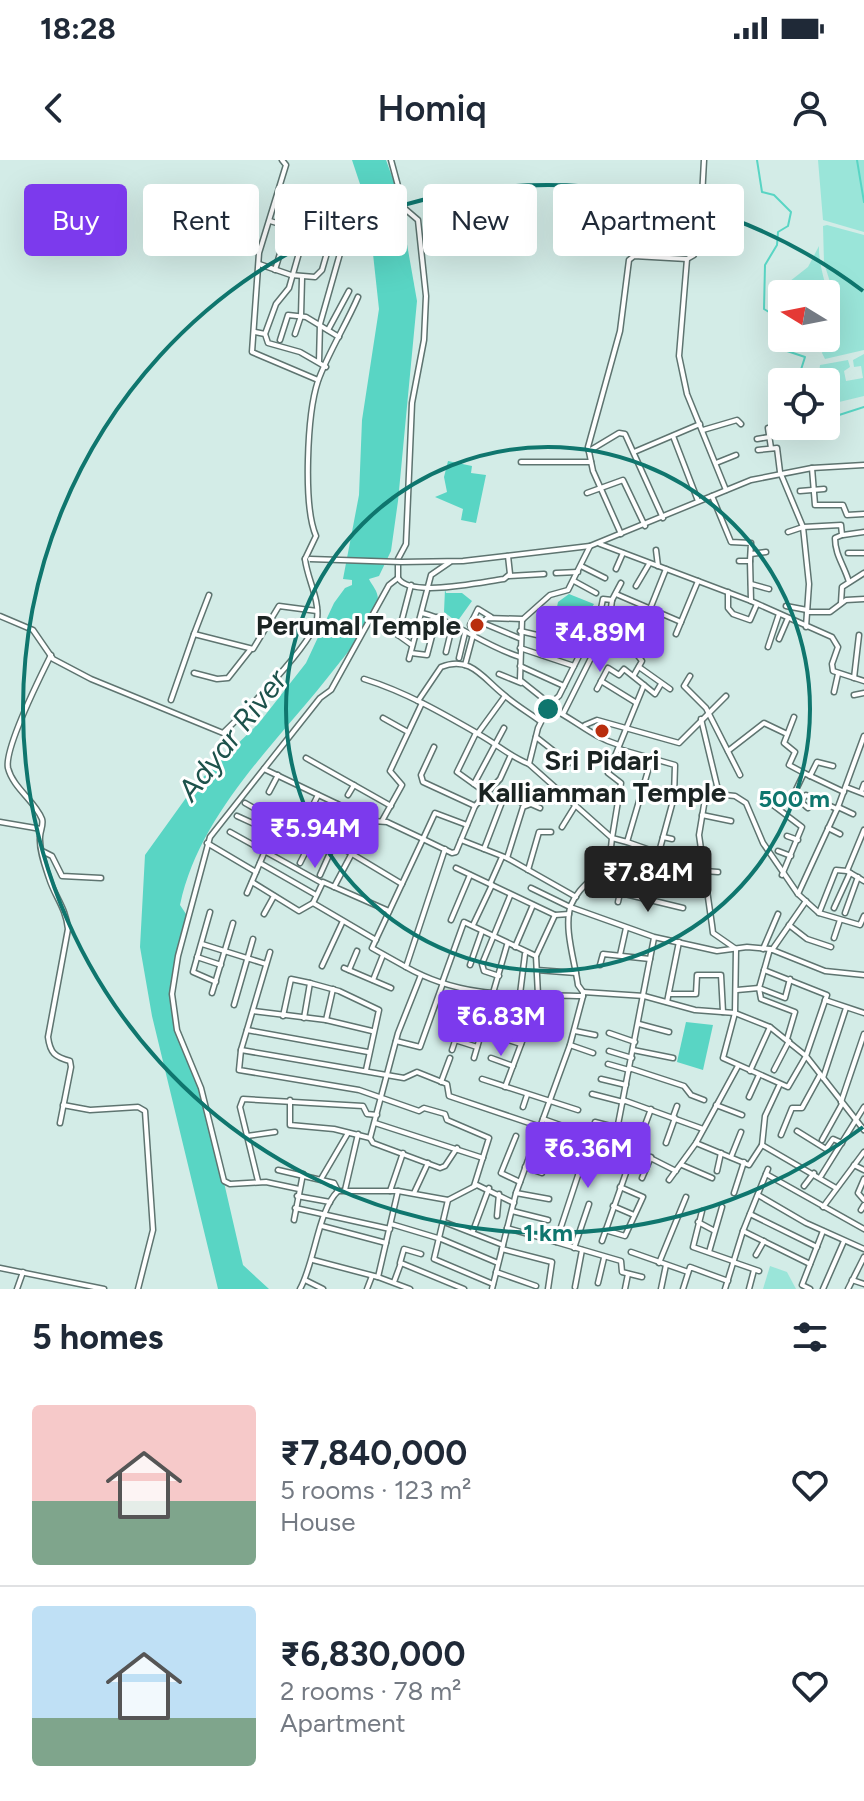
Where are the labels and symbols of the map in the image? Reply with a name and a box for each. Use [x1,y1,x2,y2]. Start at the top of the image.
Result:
north arrow [768,280,840,352]
pin: ₹4.89M [535,606,665,674]
place label: Perumal Temple [256,608,461,642]
marker: Perumal Temple [468,616,486,634]
water label: Adyar River [169,661,296,809]
centre of rings [534,695,562,723]
marker: Sri Pidari Kalliamman Temple [593,722,611,740]
place label: Sri Pidari Kalliamman Temple [478,743,726,809]
text: 500 m [758,784,830,813]
pin: ₹5.94M [250,802,380,870]
pin: ₹7.84M [583,846,713,914]
pin: ₹6.83M [436,990,566,1058]
pin: ₹6.36M [523,1122,653,1190]
text: 1 km [523,1218,573,1247]

